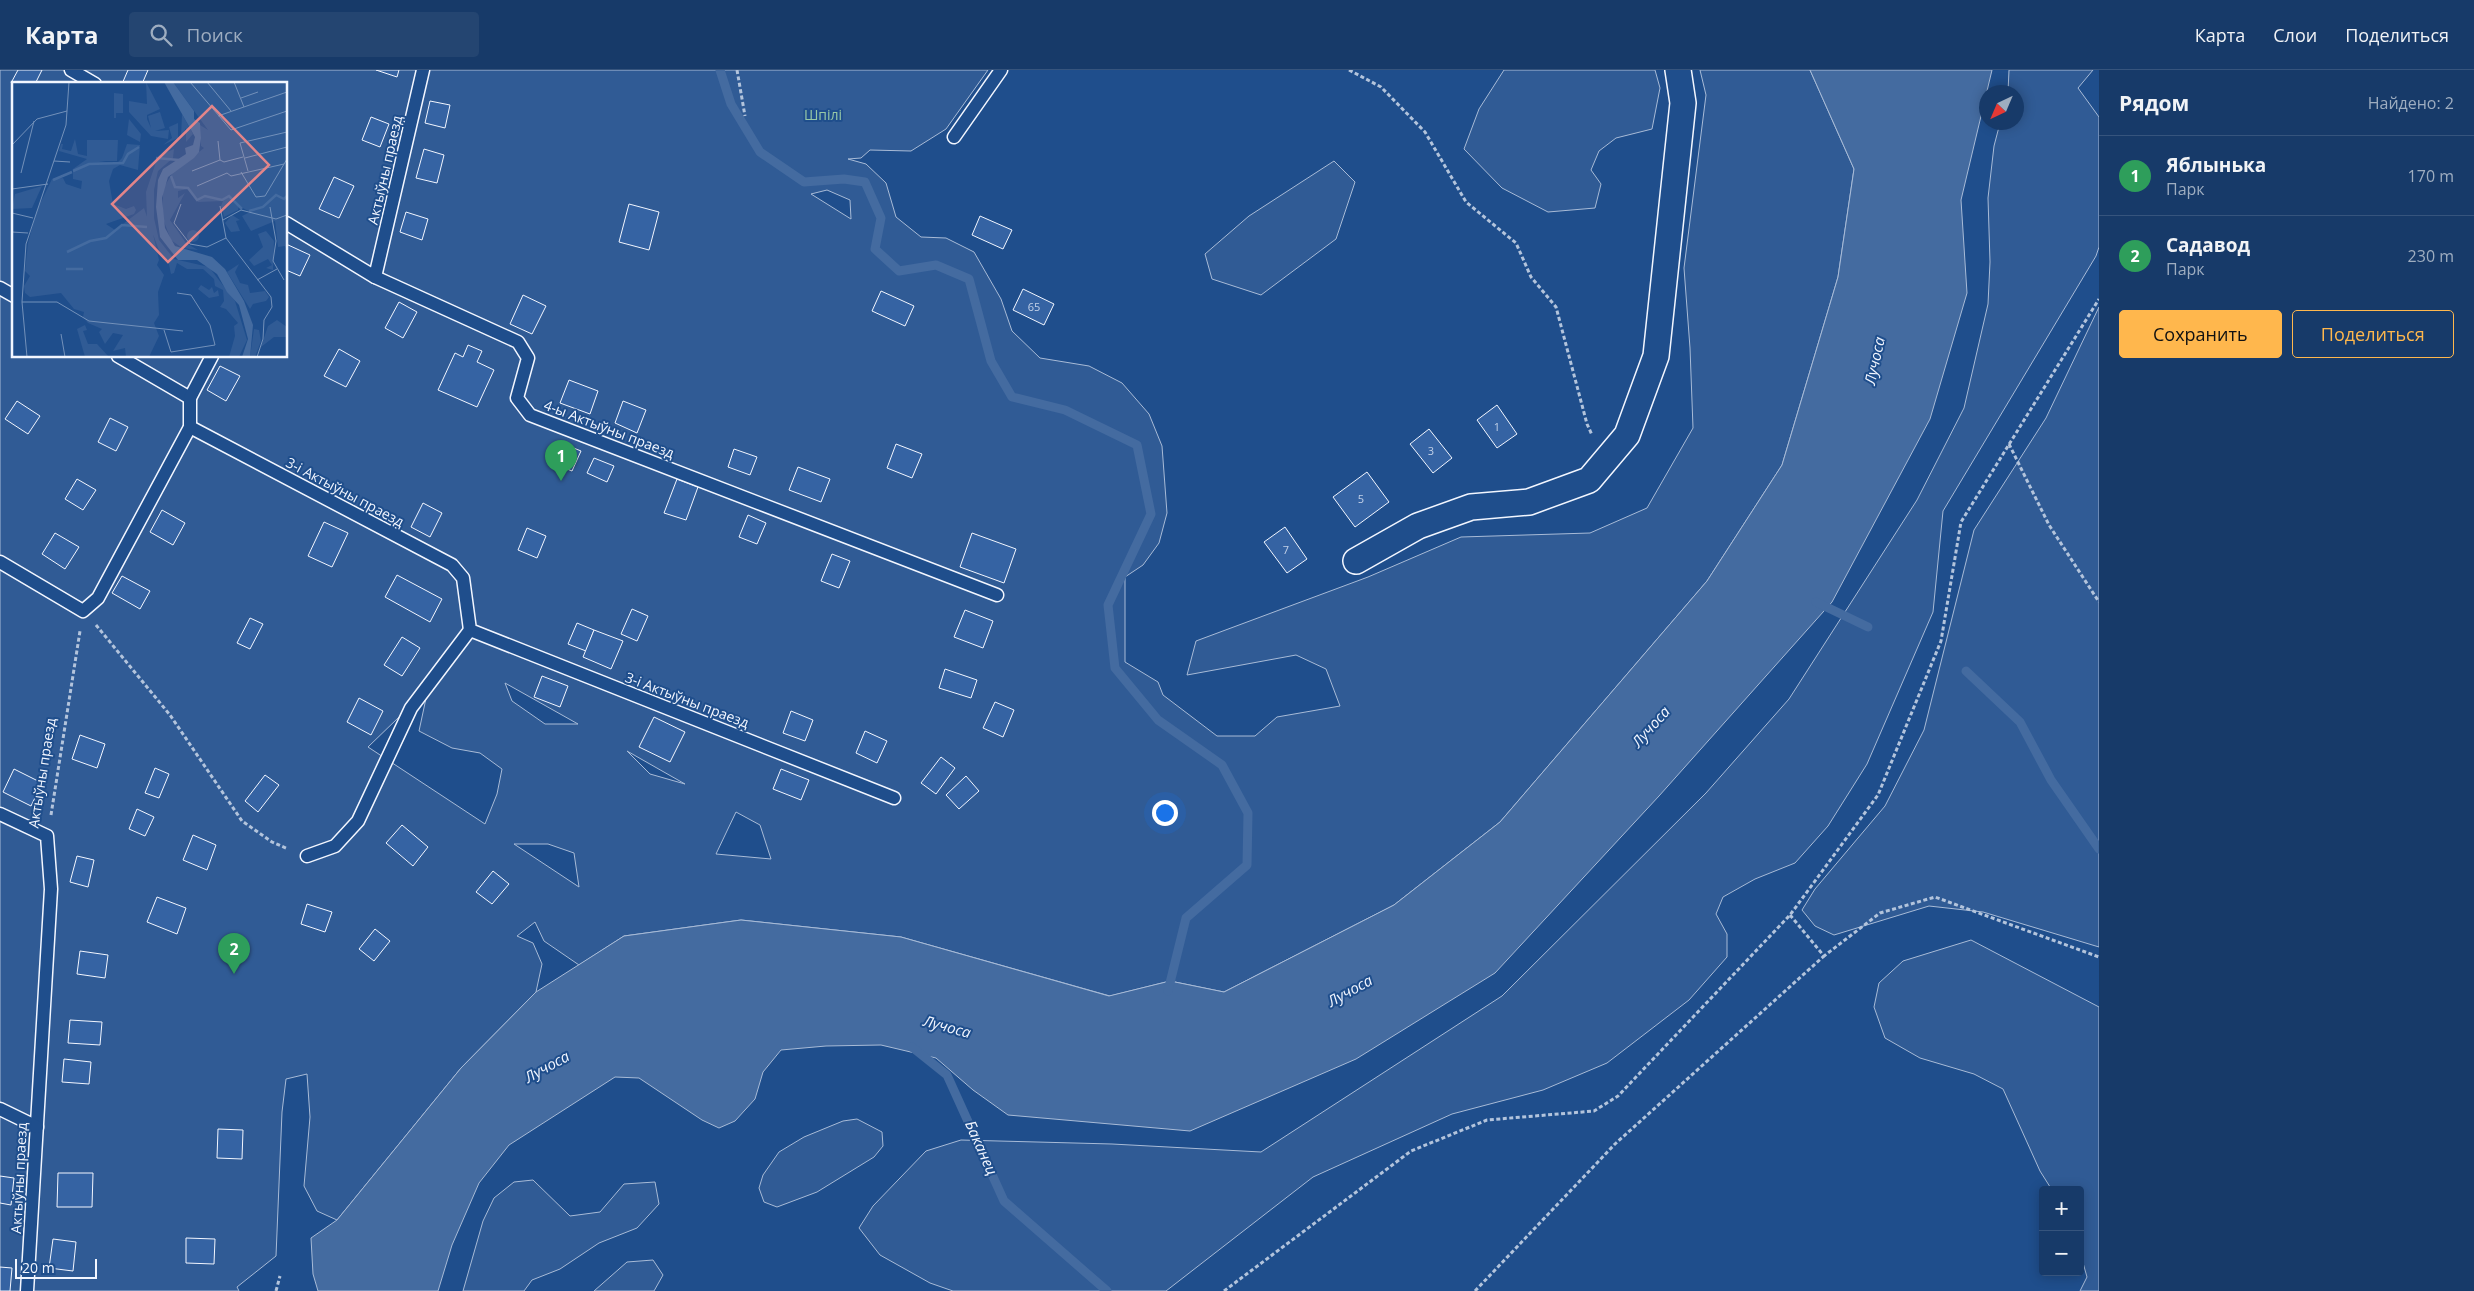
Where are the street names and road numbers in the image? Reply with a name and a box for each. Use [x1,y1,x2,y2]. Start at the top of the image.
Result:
street label: Актыўны праезд [363,113,406,226]
street label: 4-ы Актыўны праезд [541,395,677,462]
street label: 3-і Актыўны праезд [283,452,408,531]
street label: 3-і Актыўны праезд [623,667,752,732]
street label: Актыўны праезд [23,716,60,829]
street label: Актыўны праезд [6,1122,31,1234]

